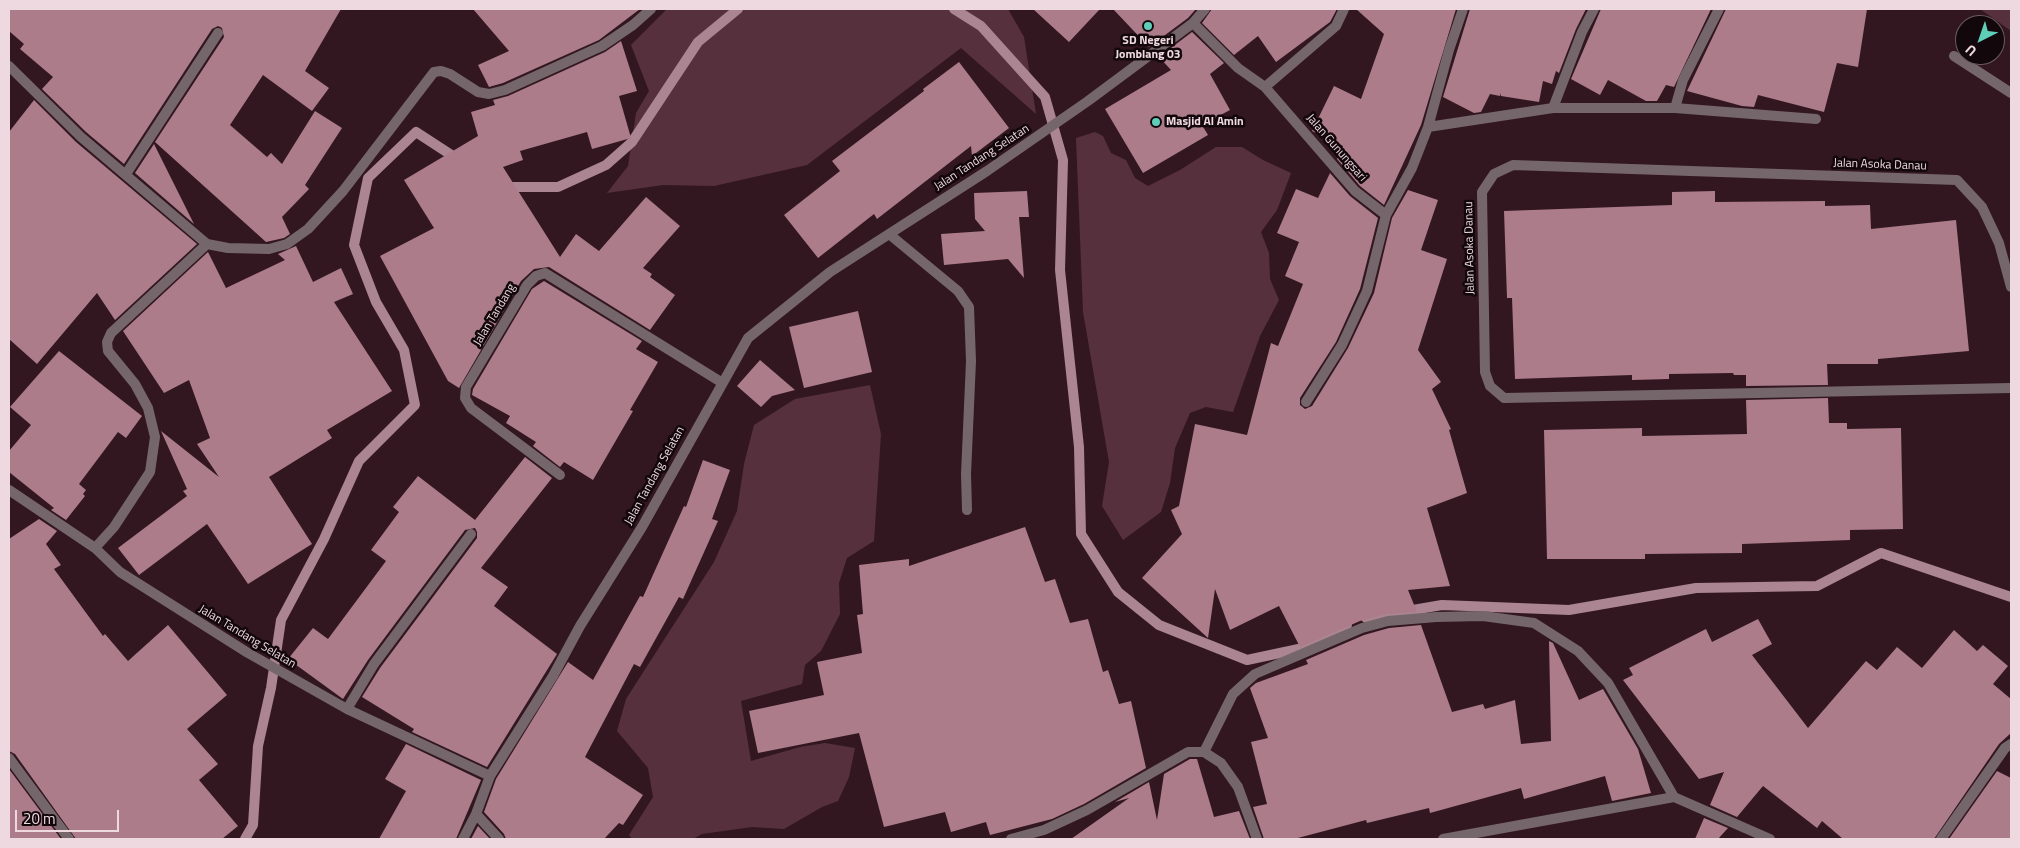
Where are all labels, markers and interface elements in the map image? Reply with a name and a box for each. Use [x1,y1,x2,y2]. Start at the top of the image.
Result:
north arrow [1955,15,2005,65]
marker: SD Negeri Jomblang 03 [1142,20,1154,32]
place label: SD Negeri Jomblang 03 [1115,34,1181,62]
text: U [1960,40,1981,62]
street label: Jalan Gunungsari [1303,111,1369,185]
place label: Masjid Al Amin [1166,115,1244,129]
marker: Masjid Al Amin [1150,116,1162,128]
street label: Jalan Tandang Selatan [932,122,1032,194]
street label: Jalan Asoka Danau [1833,156,1927,174]
street label: Jalan Asoka Danau [1462,201,1478,295]
street label: Jalan Tandang [471,281,519,349]
street label: Jalan Tandang Selatan [622,424,688,528]
street label: Jalan Tandang Selatan [196,602,298,672]
scale bar [18,800,121,832]
text: 20 m [23,807,56,830]

